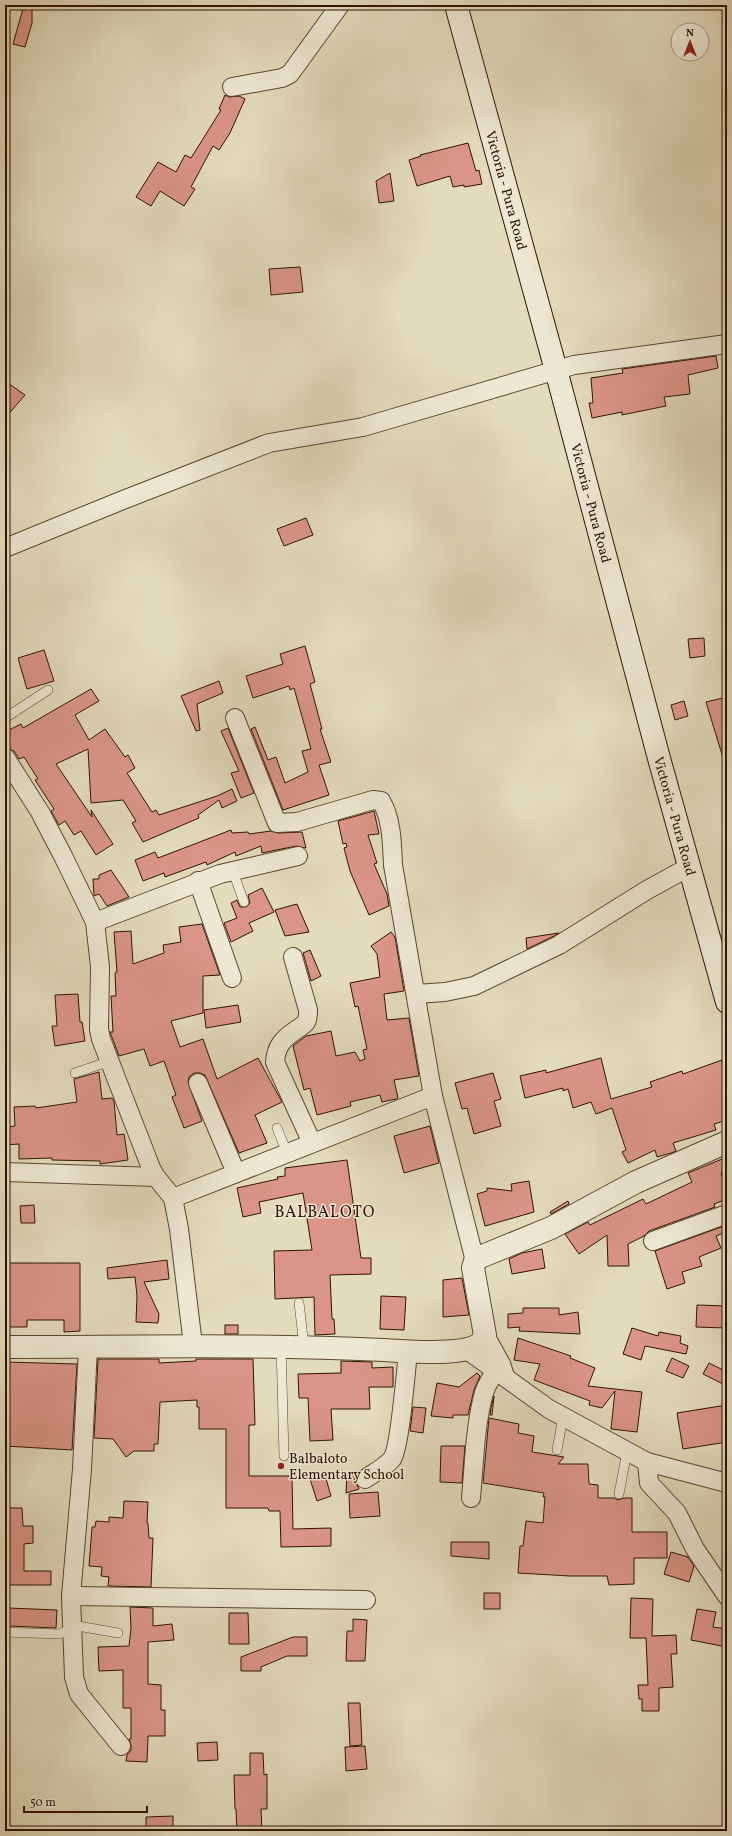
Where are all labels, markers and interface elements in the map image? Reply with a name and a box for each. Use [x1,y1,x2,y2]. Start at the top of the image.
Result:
north arrow [670,22,710,62]
text: N [686,26,694,41]
street label: Victoria - Pura Road [480,129,531,252]
street label: Victoria - Pura Road [565,441,615,565]
street label: Victoria - Pura Road [648,755,699,878]
district label: BALBALOTO [275,1202,375,1224]
place label: Balbaloto Elementary School [289,1450,404,1485]
marker: Balbaloto Elementary School [276,1461,286,1471]
scale bar [24,1788,147,1814]
text: 50 m [30,1795,56,1811]

